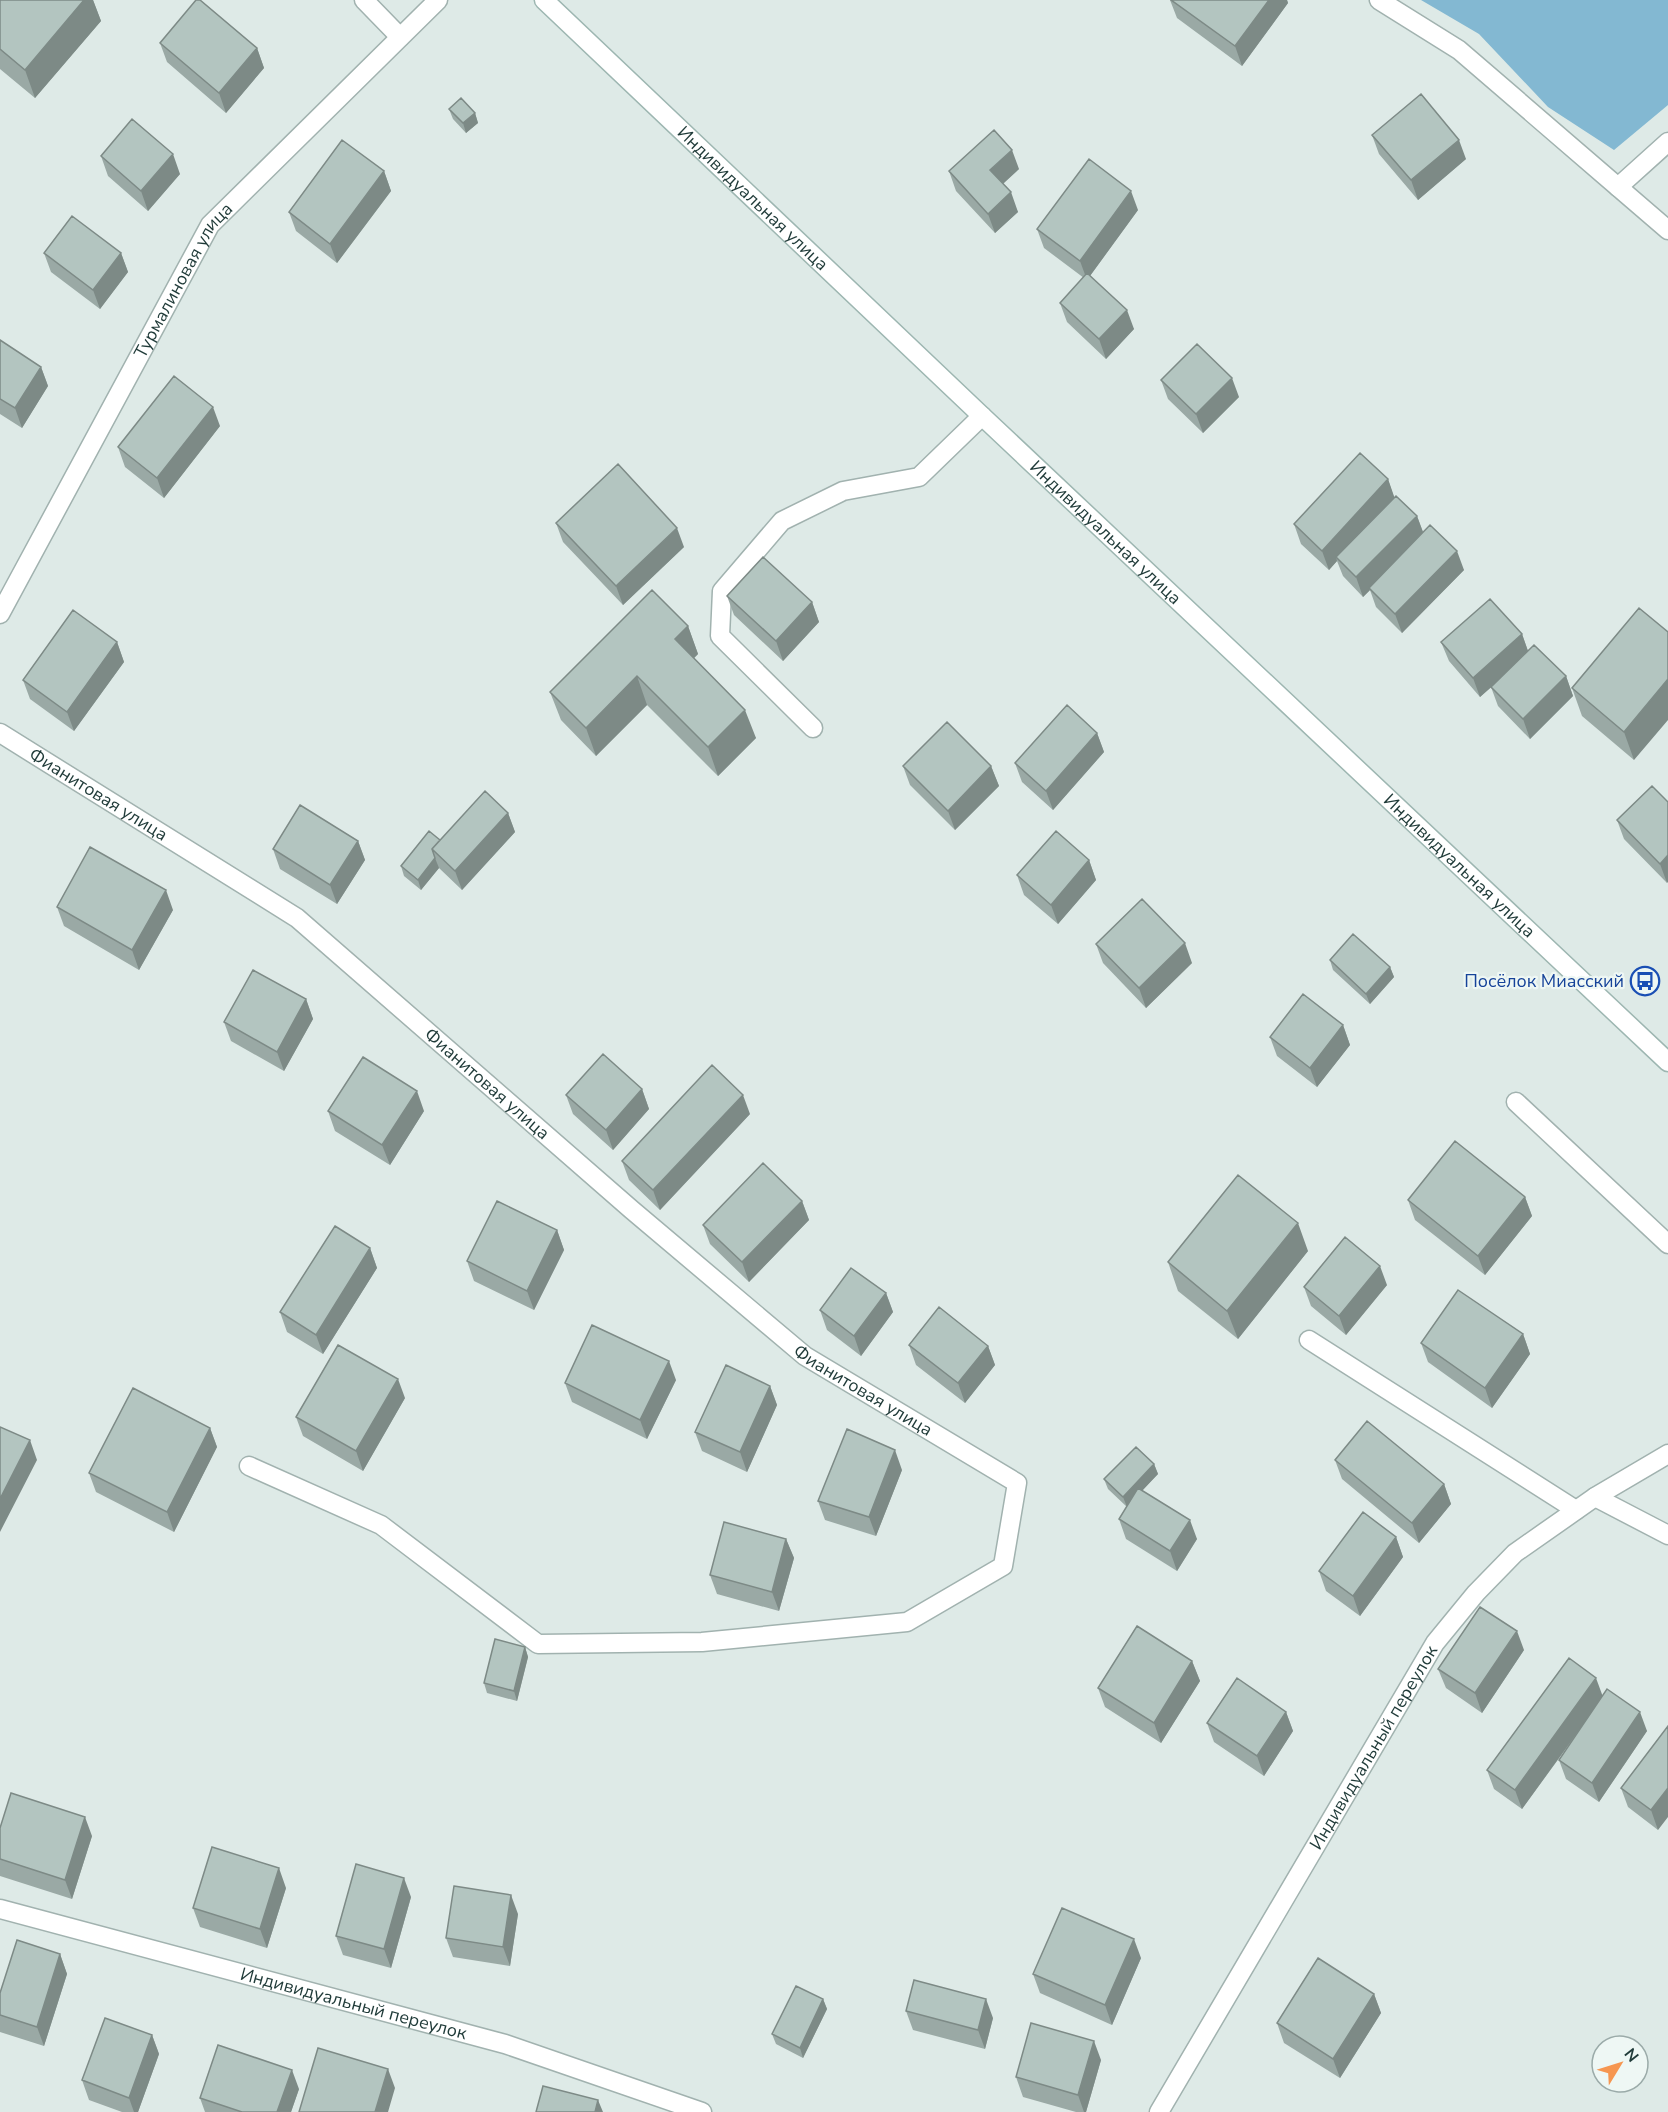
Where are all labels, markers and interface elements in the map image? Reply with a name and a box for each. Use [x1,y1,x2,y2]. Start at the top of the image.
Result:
street label: Индивидуальная улица [672,121,834,276]
street label: Турмалиновая улица [128,197,238,362]
street label: Индивидуальная улица [1025,455,1187,610]
street label: Фианитовая улица [25,742,172,847]
street label: Индивидуальная улица [1379,788,1541,943]
bus stop icon: Посёлок Миасский [1629,965,1661,997]
place label: Посёлок Миасский [1464,969,1624,993]
street label: Фианитовая улица [419,1022,555,1145]
street label: Фианитовая улица [788,1339,937,1442]
street label: Индивидуальный переулок [1304,1640,1443,1854]
street label: Индивидуальный переулок [238,1962,470,2045]
north arrow [1590,2034,1650,2094]
text: N [1619,2044,1643,2067]

